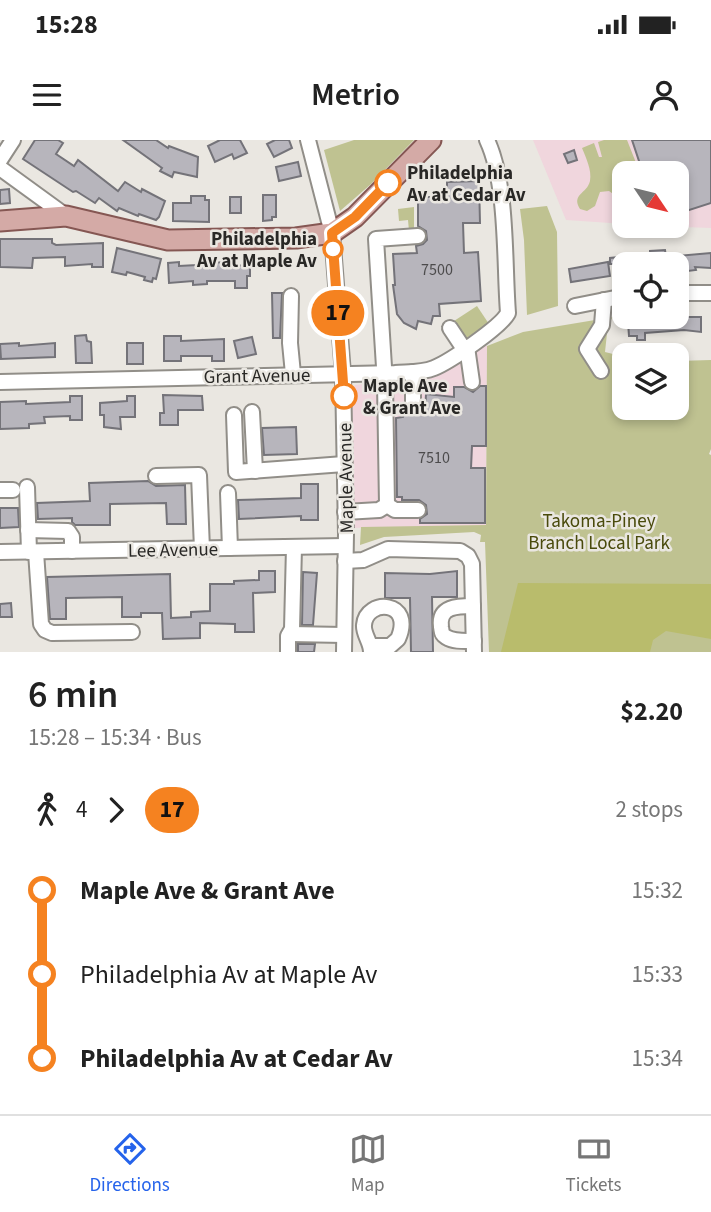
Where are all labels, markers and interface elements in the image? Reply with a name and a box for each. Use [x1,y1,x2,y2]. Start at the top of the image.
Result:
text: 15:28 [35,6,98,43]
text: Metrio [311,72,400,118]
icon: menu [28,76,66,114]
icon: person [645,76,683,114]
place label: Philadelphia Av at Cedar Av [406,160,526,209]
north arrow [612,161,690,238]
map controls [612,161,689,420]
marker: Philadelphia Av at Cedar Av [375,170,401,196]
place label: Philadelphia Av at Maple Av [196,226,317,275]
marker: Philadelphia Av at Maple Av [323,239,343,259]
button: locate [612,252,689,329]
house number: 7500 [421,259,453,281]
line badge: 17 [306,290,370,336]
text: 17 [325,295,351,330]
button: layers [612,343,689,420]
street label: Grant Avenue [203,362,311,391]
place label: Maple Ave & Grant Ave [363,373,461,422]
marker: Maple Ave & Grant Ave [331,383,357,409]
street label: Maple Avenue [332,422,361,533]
house number: 7510 [418,447,450,469]
park label: Takoma-Piney Branch Local Park [528,508,670,557]
street label: Lee Avenue [128,536,218,565]
text: 6 min [28,668,118,722]
text: $2.20 [620,693,683,730]
text: 15:28 – 15:34 · Bus [28,721,202,754]
icon: walk [28,791,66,829]
icon: forward [97,791,135,829]
text: 17 [159,792,185,827]
text: 4 [76,793,87,826]
text: 2 stops [616,793,683,826]
text: Maple Ave & Grant Ave [80,872,335,909]
text: 15:32 [632,874,683,907]
text: Philadelphia Av at Maple Av [80,956,377,993]
text: 15:33 [632,958,683,991]
text: Philadelphia Av at Cedar Av [80,1040,393,1077]
text: 15:34 [632,1042,683,1075]
tab: Directions [89,1130,170,1199]
tab: Map [349,1130,387,1199]
tab: Tickets [566,1130,622,1199]

